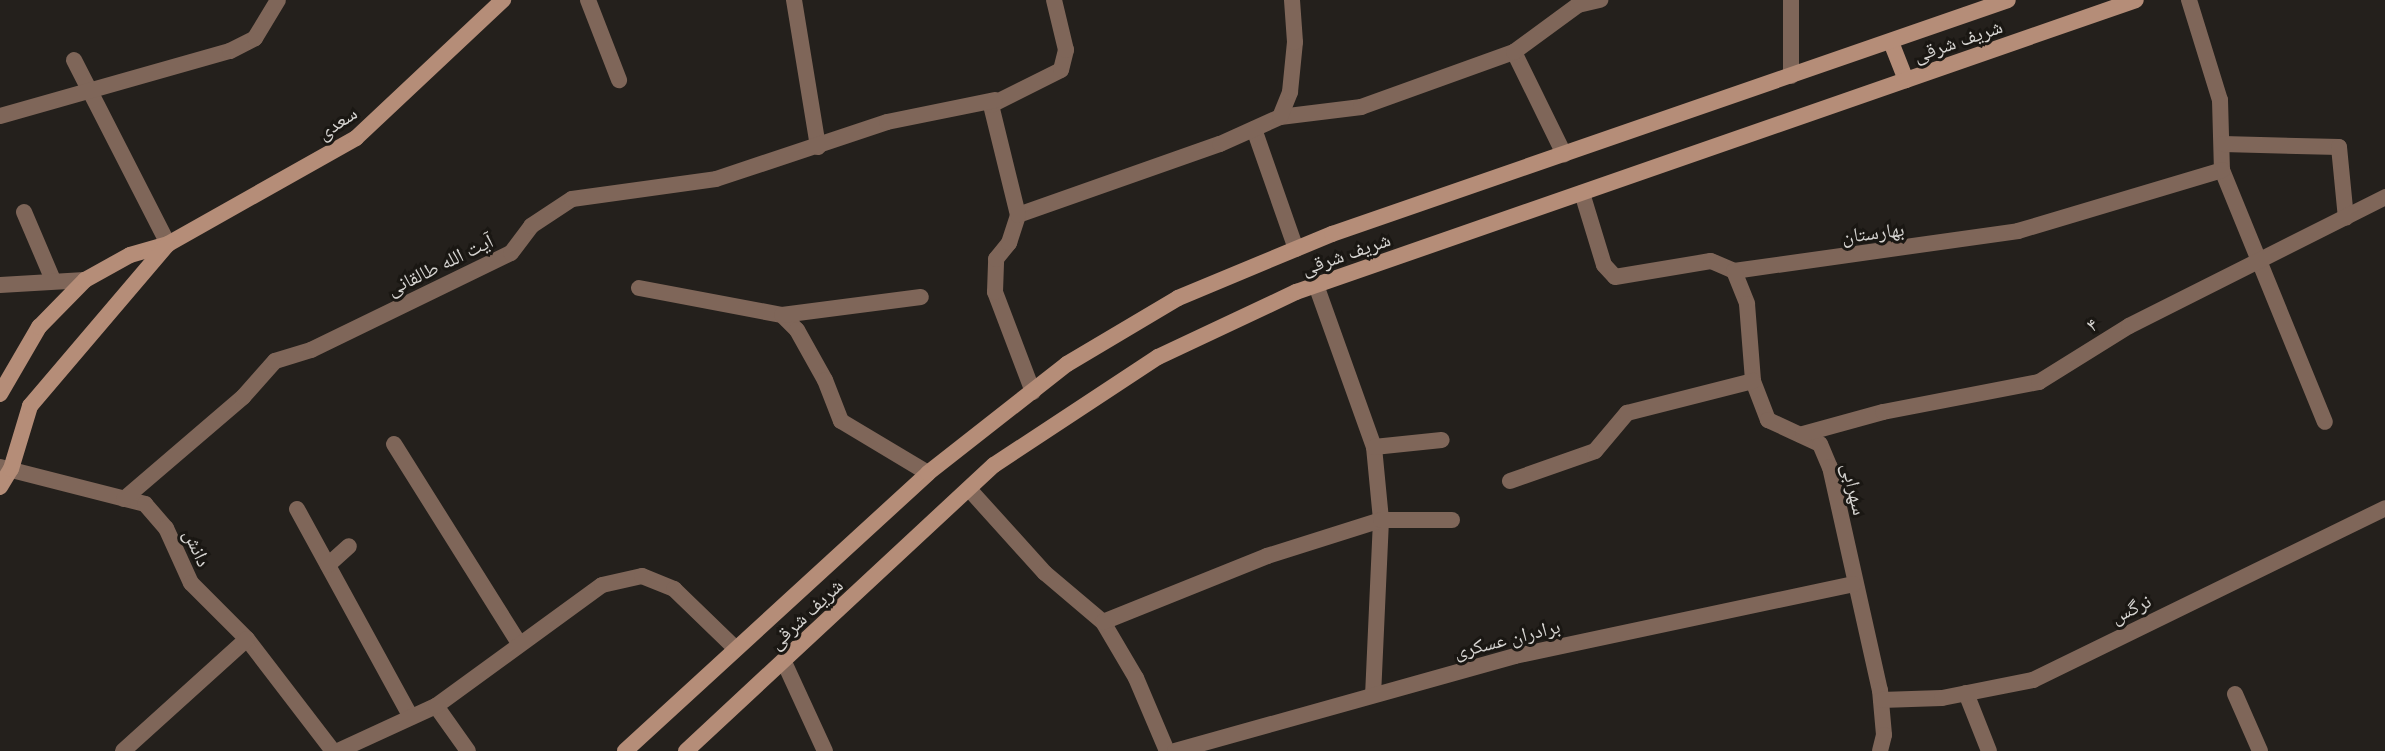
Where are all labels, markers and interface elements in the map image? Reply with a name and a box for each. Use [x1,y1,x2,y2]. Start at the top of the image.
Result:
street label: شریف شرقی [1910,15,2006,67]
street label: سعدی [312,101,362,145]
street label: بهارستان [1840,217,1906,249]
street label: شریف شرقی [1298,228,1394,280]
street label: آیت الله طالقانی [383,229,497,301]
street label: ۴ [2082,312,2102,338]
street label: سهرابی [1836,461,1872,517]
street label: دانش [178,525,216,571]
street label: شریف شرقی [764,574,848,654]
street label: نرگس [2107,589,2155,629]
street label: برادران عسکری [1451,614,1563,664]

